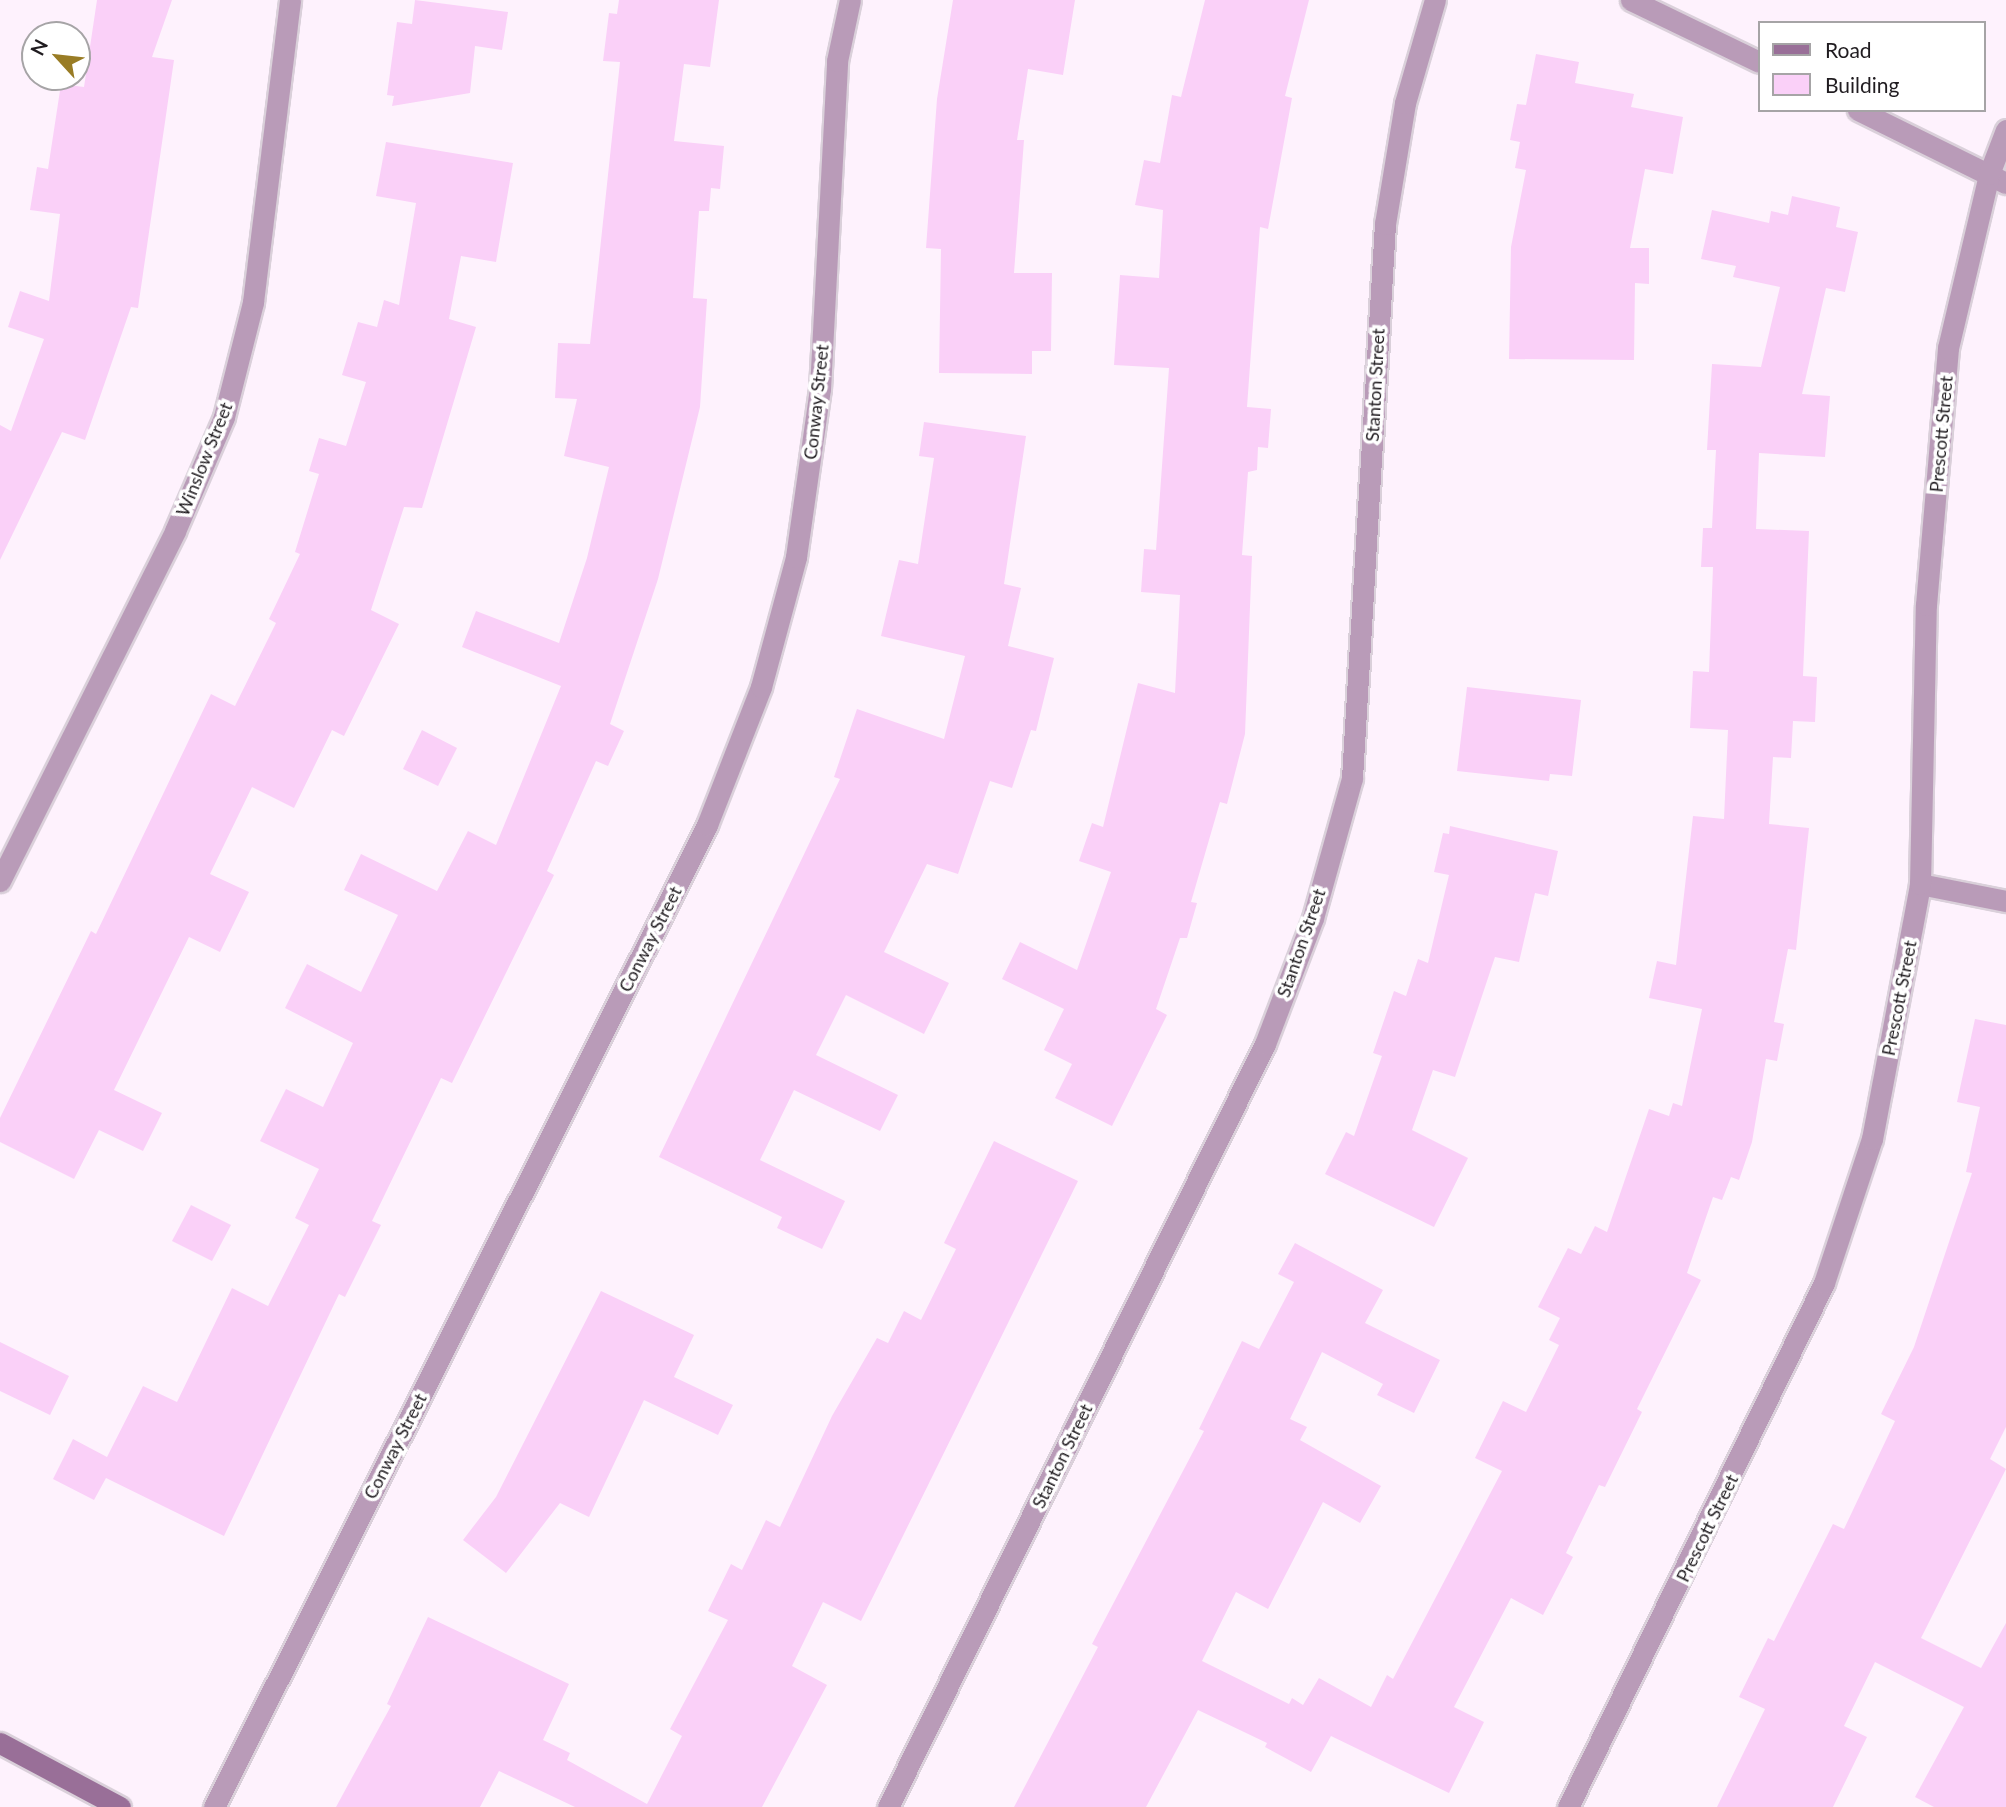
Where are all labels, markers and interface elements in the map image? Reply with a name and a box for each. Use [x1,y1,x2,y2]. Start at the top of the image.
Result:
north arrow [21,21,91,91]
legend [1758,21,1985,112]
text: N [25,35,52,59]
text: Road [1825,37,1872,62]
text: Building [1825,72,1900,97]
street label: Stanton Street [1361,328,1389,442]
street label: Conway Street [799,343,833,461]
street label: Prescott Street [1925,375,1957,493]
street label: Winslow Street [171,399,237,519]
street label: Conway Street [614,882,686,996]
street label: Stanton Street [1272,886,1330,1000]
street label: Prescott Street [1877,939,1921,1057]
street label: Conway Street [359,1389,431,1503]
street label: Stanton Street [1027,1400,1097,1512]
street label: Prescott Street [1672,1471,1742,1585]

